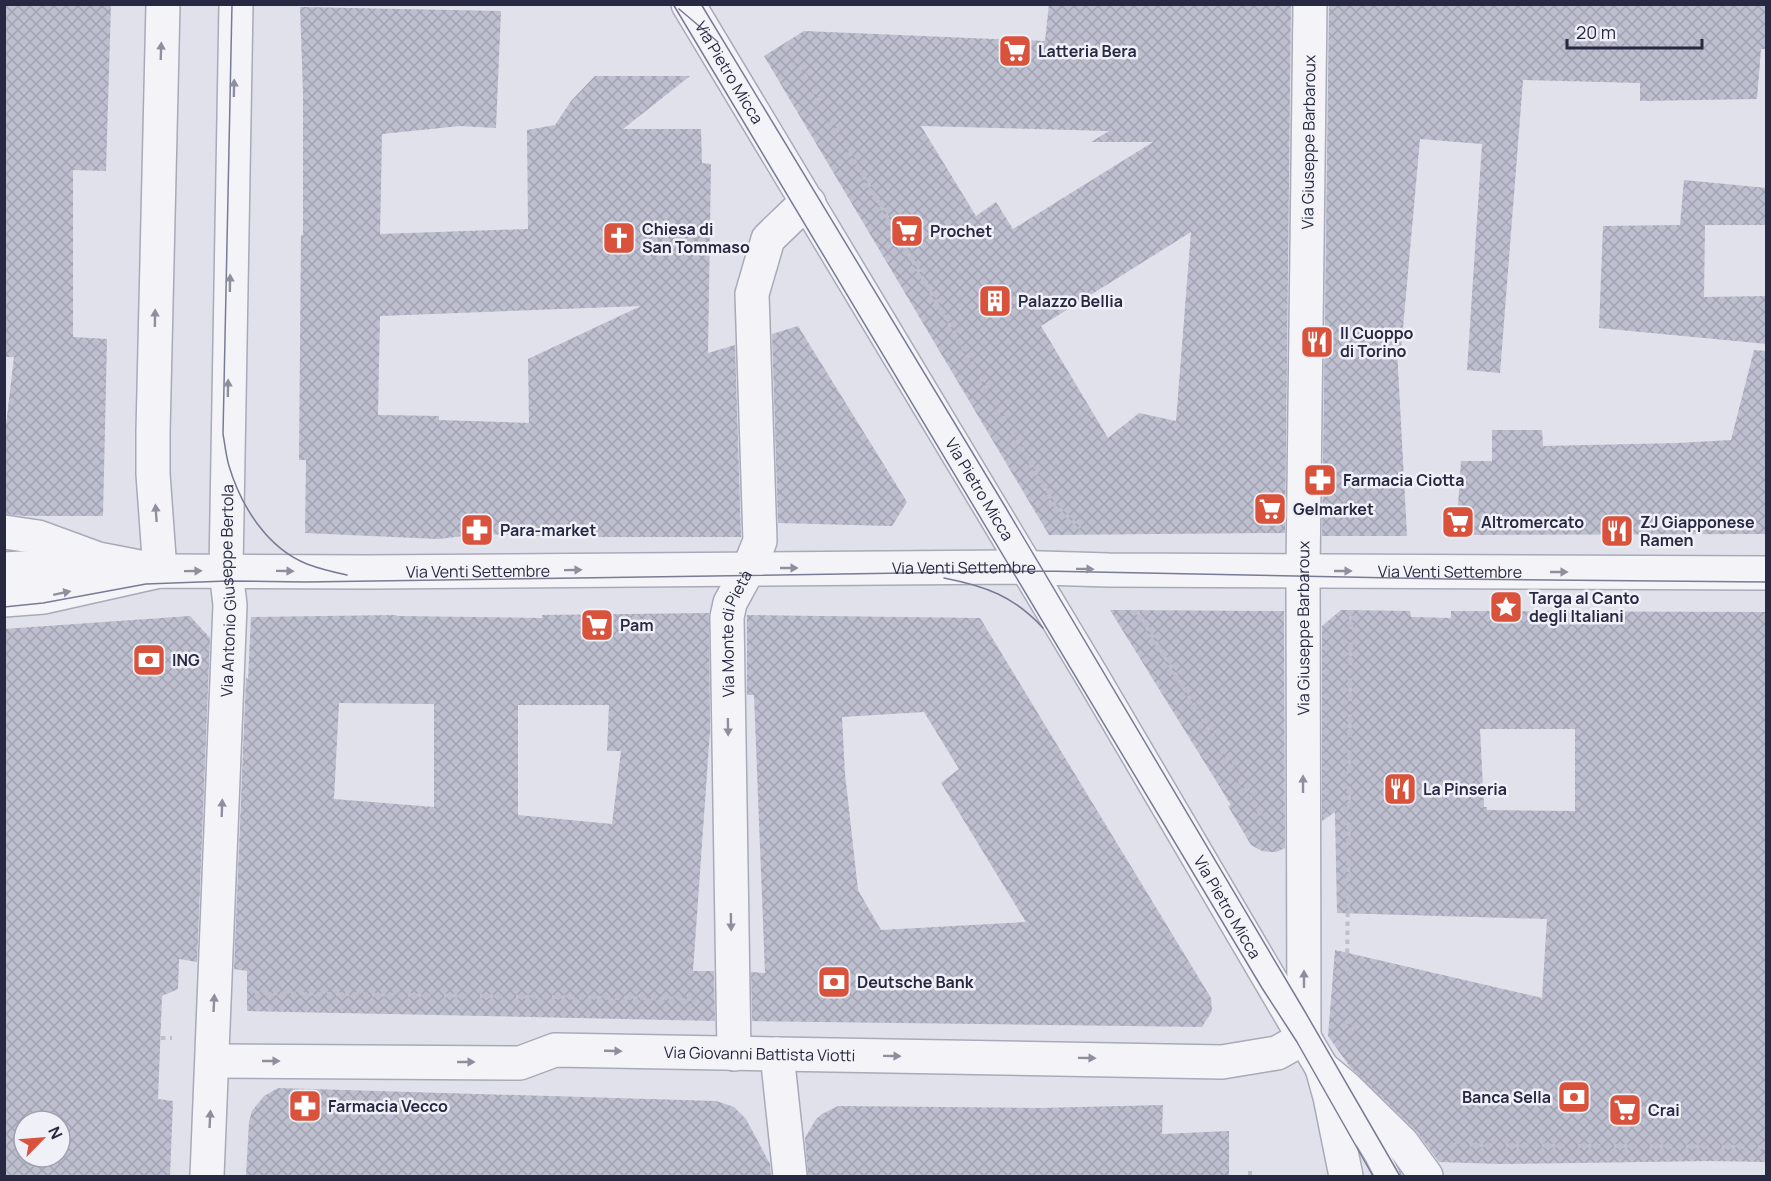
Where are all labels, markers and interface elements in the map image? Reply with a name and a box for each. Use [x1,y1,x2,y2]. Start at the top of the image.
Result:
scale bar [1567,12,1702,50]
street label: Via Pietro Micca [690,17,769,128]
text: 20 m [1576,20,1616,44]
supermarket icon: Latteria Bera [997,33,1033,69]
place label: Latteria Bera [1038,40,1137,62]
one-way arrow [156,41,166,60]
street label: Via Giuseppe Barbaroux [1296,54,1320,230]
one-way arrow [229,79,239,98]
supermarket icon: Prochet [889,213,925,249]
place label: Chiesa di San Tommaso [642,218,750,258]
church icon: Chiesa di San Tommaso [601,220,637,256]
place label: Prochet [930,220,992,242]
one-way arrow [225,274,235,293]
building icon: Palazzo Bellia [977,283,1013,319]
place label: Palazzo Bellia [1018,290,1123,312]
one-way arrow [151,308,160,327]
place label: Il Cuoppo di Torino [1340,322,1414,362]
restaurant icon: Il Cuoppo di Torino [1299,324,1335,360]
one-way arrow [223,379,233,398]
street label: Via Pietro Micca [940,434,1019,545]
pharmacy icon: Farmacia Ciotta [1302,462,1338,498]
place label: Farmacia Ciotta [1343,469,1464,491]
street label: Via Antonio Giuseppe Bertola [215,484,241,697]
supermarket icon: Gelmarket [1252,491,1288,527]
place label: Gelmarket [1293,498,1374,520]
one-way arrow [151,503,161,522]
supermarket icon: Altromercato [1440,504,1476,540]
place label: Altromercato [1481,511,1584,533]
place label: ZJ Giapponese Ramen [1640,511,1755,551]
pharmacy icon: Para-market [459,512,495,548]
restaurant icon: ZJ Giapponese Ramen [1599,513,1635,549]
place label: Para-market [500,519,596,541]
street label: Via Giuseppe Barbaroux [1292,540,1314,715]
street label: Via Venti Settembre [892,556,1036,579]
street label: Via Venti Settembre [406,560,550,583]
street label: Via Venti Settembre [1378,560,1522,583]
one-way arrow [779,563,798,573]
one-way arrow [1075,564,1094,574]
one-way arrow [563,565,582,575]
one-way arrow [184,566,203,576]
one-way arrow [275,566,294,576]
street label: Via Monte di Pietà [715,566,757,698]
one-way arrow [1333,566,1352,576]
one-way arrow [1549,567,1568,577]
one-way arrow [53,587,72,597]
place label: Targa al Canto degli Italiani [1529,587,1640,627]
place icon: Targa al Canto degli Italiani [1488,589,1524,625]
supermarket icon: Pam [579,607,615,643]
place label: Pam [620,614,654,636]
bank icon: ING [131,642,167,678]
place label: ING [172,649,200,671]
one-way arrow [724,717,733,736]
restaurant icon: La Pinseria [1382,771,1418,807]
one-way arrow [1299,775,1308,794]
place label: La Pinseria [1423,778,1507,800]
one-way arrow [217,798,226,817]
street label: Via Pietro Micca [1189,851,1266,963]
one-way arrow [726,912,736,931]
bank icon: Deutsche Bank [816,964,852,1000]
one-way arrow [1299,970,1309,989]
place label: Deutsche Bank [857,971,974,993]
one-way arrow [209,993,218,1012]
street label: Via Giovanni Battista Viotti [664,1041,855,1066]
one-way arrow [604,1047,623,1056]
one-way arrow [883,1051,902,1060]
one-way arrow [1078,1053,1097,1063]
one-way arrow [262,1057,281,1066]
one-way arrow [457,1058,476,1067]
bank icon: Banca Sella [1556,1079,1592,1115]
place label: Banca Sella [1462,1086,1551,1108]
pharmacy icon: Farmacia Vecco [287,1088,323,1124]
supermarket icon: Crai [1607,1092,1643,1128]
place label: Farmacia Vecco [328,1095,448,1117]
place label: Crai [1648,1099,1680,1121]
north arrow [12,1109,72,1169]
one-way arrow [205,1109,215,1128]
text: N [43,1123,68,1143]

